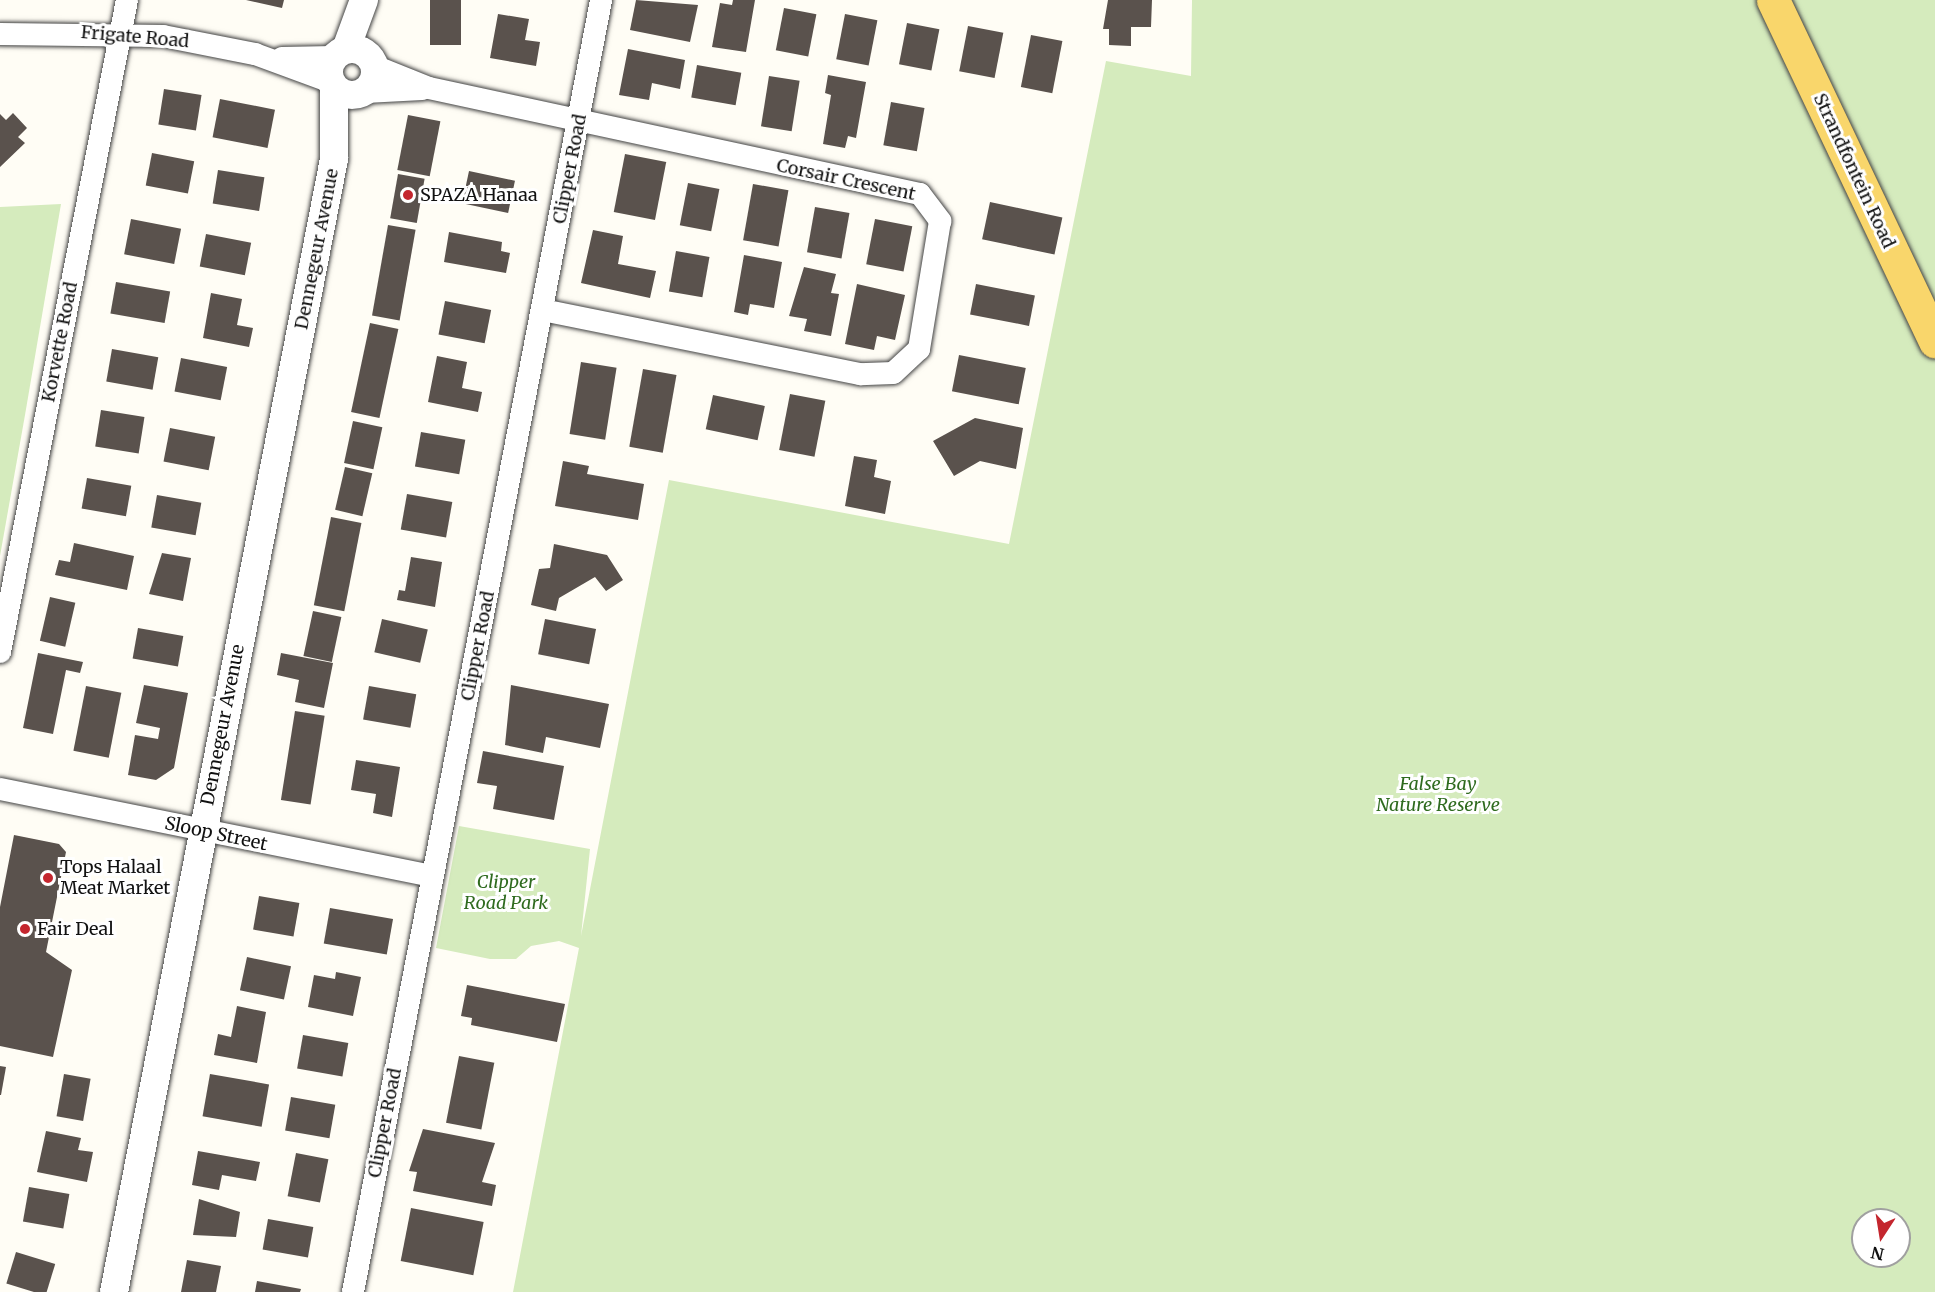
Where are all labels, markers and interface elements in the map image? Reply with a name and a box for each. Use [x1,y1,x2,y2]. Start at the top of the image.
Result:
street label: Frigate Road [80,22,190,52]
street label: Strandfontein Road [1809,90,1899,252]
street label: Clipper Road [549,112,591,226]
street label: Corsair Crescent [775,155,917,205]
street label: Dennegeur Avenue [291,167,343,331]
place label: SPAZA Hanaa [420,184,538,206]
marker: SPAZA Hanaa [401,188,415,202]
street label: Korvette Road [38,280,82,404]
street label: Clipper Road [457,589,499,703]
street label: Dennegeur Avenue [197,643,249,807]
park label: False Bay Nature Reserve [1376,774,1500,816]
street label: Sloop Street [163,813,269,855]
place label: Tops Halaal Meat Market [60,857,170,900]
marker: Tops Halaal Meat Market [41,871,55,885]
park label: Clipper Road Park [464,872,548,914]
place label: Fair Deal [37,918,114,940]
marker: Fair Deal [18,922,32,936]
street label: Clipper Road [364,1066,406,1180]
north arrow [1851,1208,1911,1268]
text: N [1869,1243,1886,1265]

